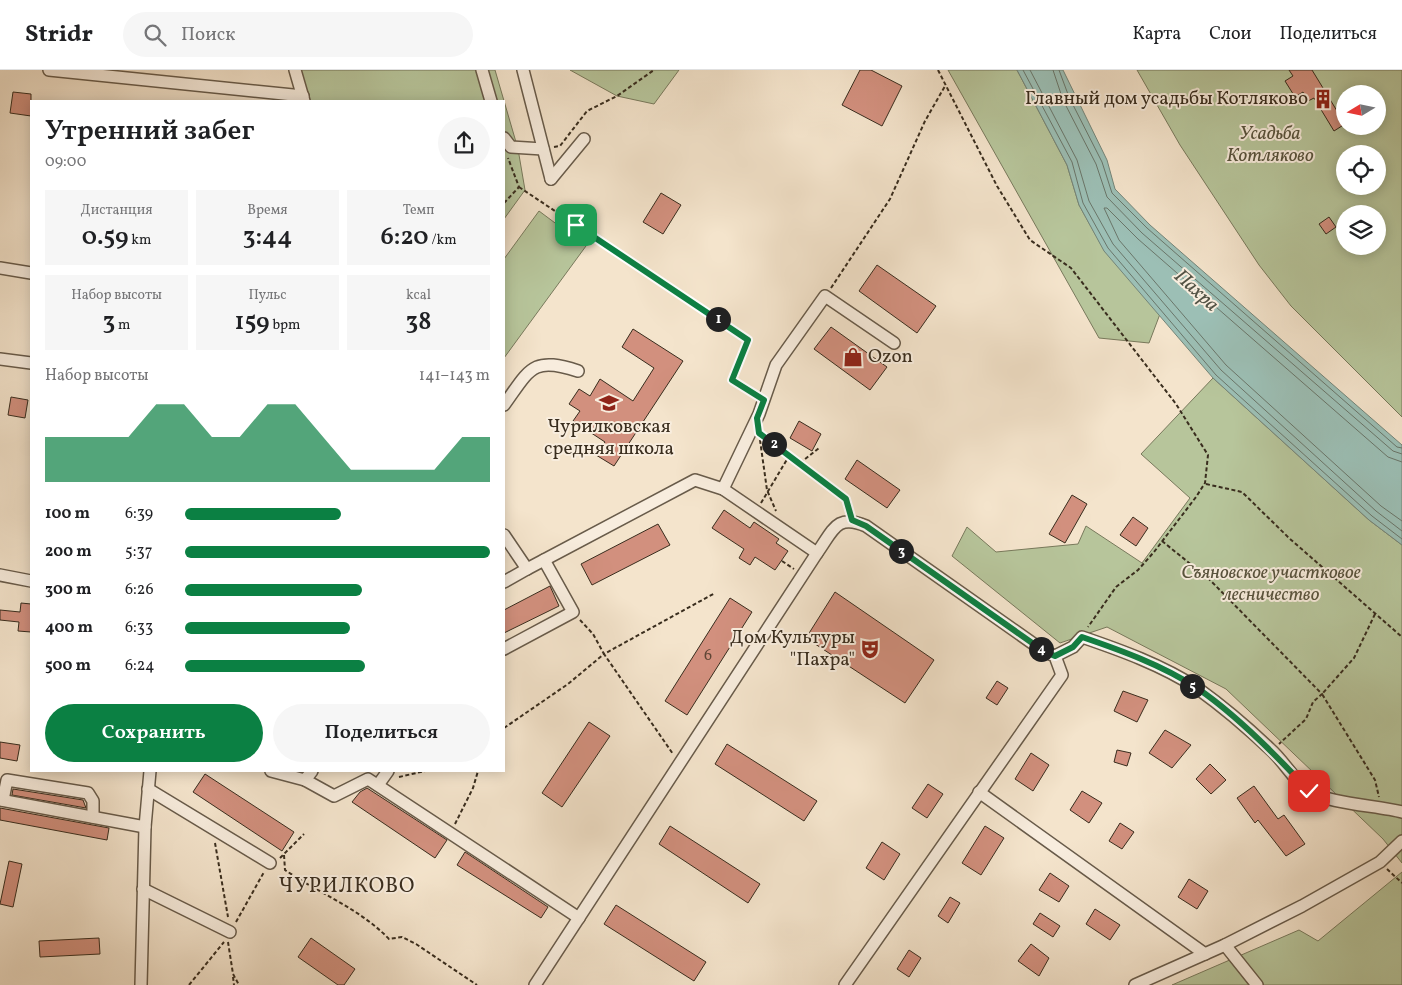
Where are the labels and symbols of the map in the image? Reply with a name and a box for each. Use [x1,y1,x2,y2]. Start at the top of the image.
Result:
north arrow [1336,85,1386,135]
place label: Главный дом усадьбы Котляково [1025,86,1308,112]
building icon: Главный дом усадьбы Котляково [1312,88,1334,110]
park label: Усадьба Котляково [1226,121,1314,169]
pin [555,204,597,246]
water label: Пахра [1167,263,1225,319]
pin: 1 [706,306,730,332]
place label: Ozon [868,344,913,370]
shop icon: Ozon [842,346,864,368]
school or university icon: Чурилковская средняя школа [598,392,620,414]
place label: Чурилковская средняя школа [544,414,674,462]
pin: 2 [762,432,786,456]
pin: 3 [888,538,914,564]
park label: Съяновское участковое лесничество [1181,560,1361,608]
place label: Дом Культуры "Пахра" [730,625,855,673]
pin: 4 [1028,636,1054,662]
theatre icon: Дом Культуры "Пахра" [859,638,881,660]
house number: 6 [704,645,712,667]
pin: 5 [1180,674,1204,698]
pin [1288,770,1330,812]
district label: ЧУРИЛКОВО [279,872,415,901]

